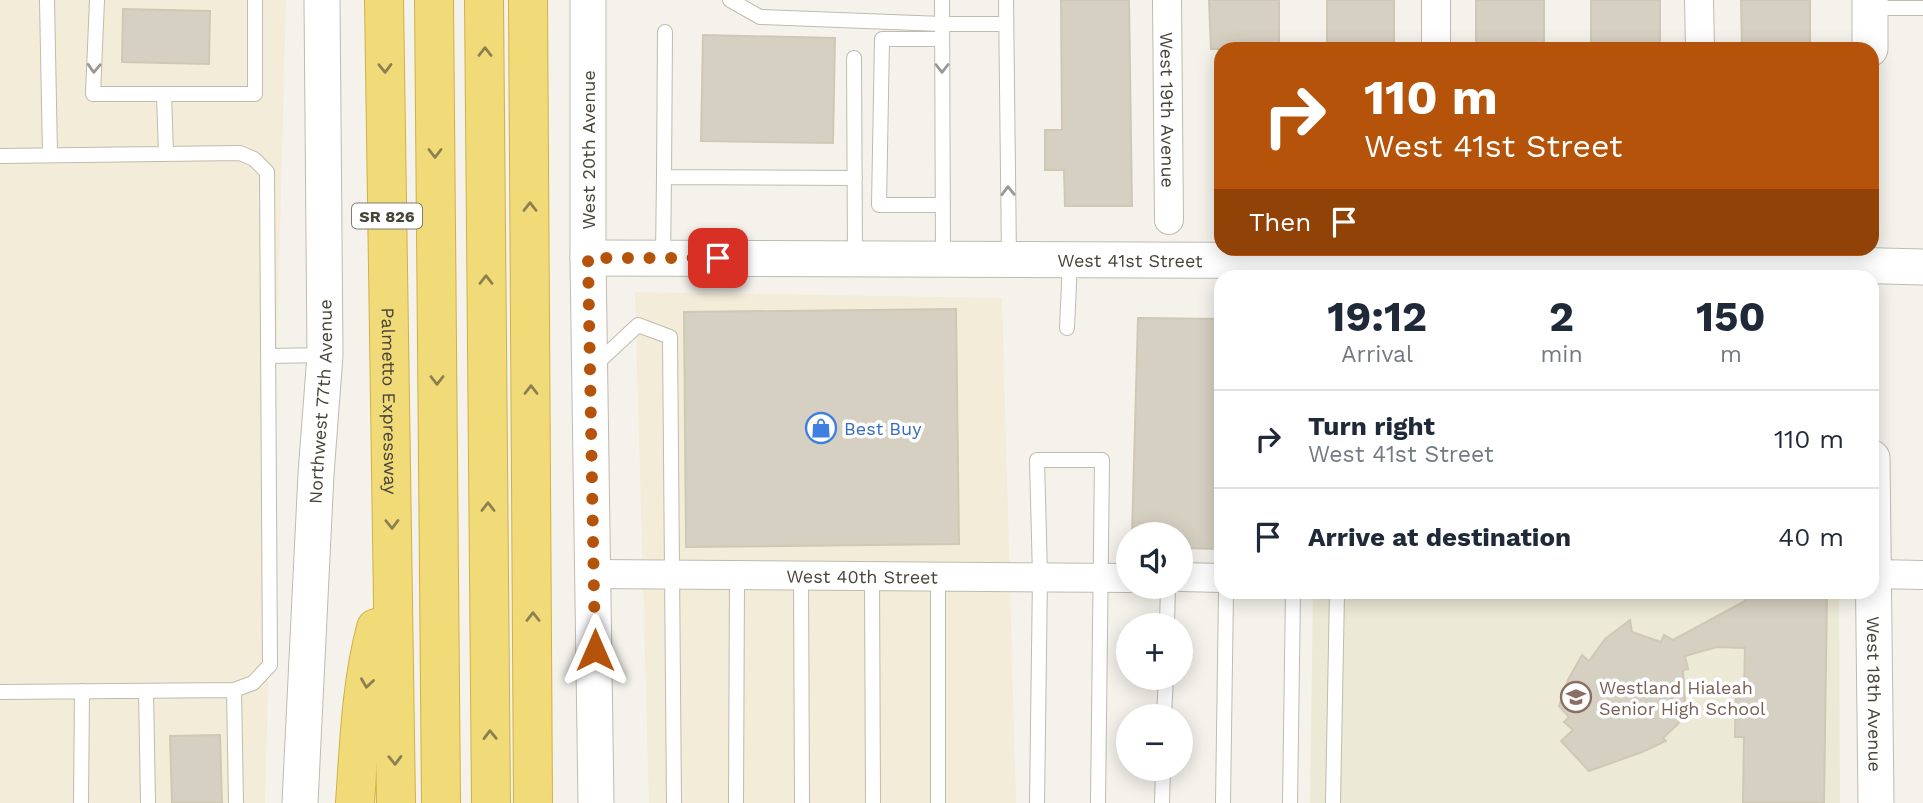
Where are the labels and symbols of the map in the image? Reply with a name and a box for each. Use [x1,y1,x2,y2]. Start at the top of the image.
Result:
street label: West 19th Avenue [1157,32,1179,188]
one-way arrow [477,47,493,57]
one-way arrow [87,63,102,74]
one-way arrow [377,63,393,74]
one-way arrow [934,63,950,74]
street label: West 20th Avenue [578,70,599,230]
one-way arrow [427,148,443,158]
one-way arrow [1000,185,1016,196]
one-way arrow [522,201,538,212]
road number: SR 826 [352,204,422,229]
pin [688,228,748,288]
street label: West 41st Street [1057,249,1203,271]
one-way arrow [479,274,494,285]
street label: Northwest 77th Avenue [304,299,336,504]
street label: Palmetto Expressway [378,307,402,495]
one-way arrow [429,375,445,386]
one-way arrow [523,384,539,394]
shop icon: Best Buy [804,411,838,445]
place label: Best Buy [844,418,922,439]
one-way arrow [480,502,496,512]
one-way arrow [384,520,400,530]
street label: West 40th Street [786,565,938,587]
one-way arrow [525,611,541,622]
position arrow [558,613,632,687]
street label: West 18th Avenue [1863,616,1886,772]
one-way arrow [359,677,374,689]
place label: Westland Hialeah Senior High School [1599,677,1766,719]
school or university icon: Westland Hialeah Senior High School [1559,680,1593,714]
one-way arrow [482,729,498,740]
one-way arrow [387,755,403,766]

